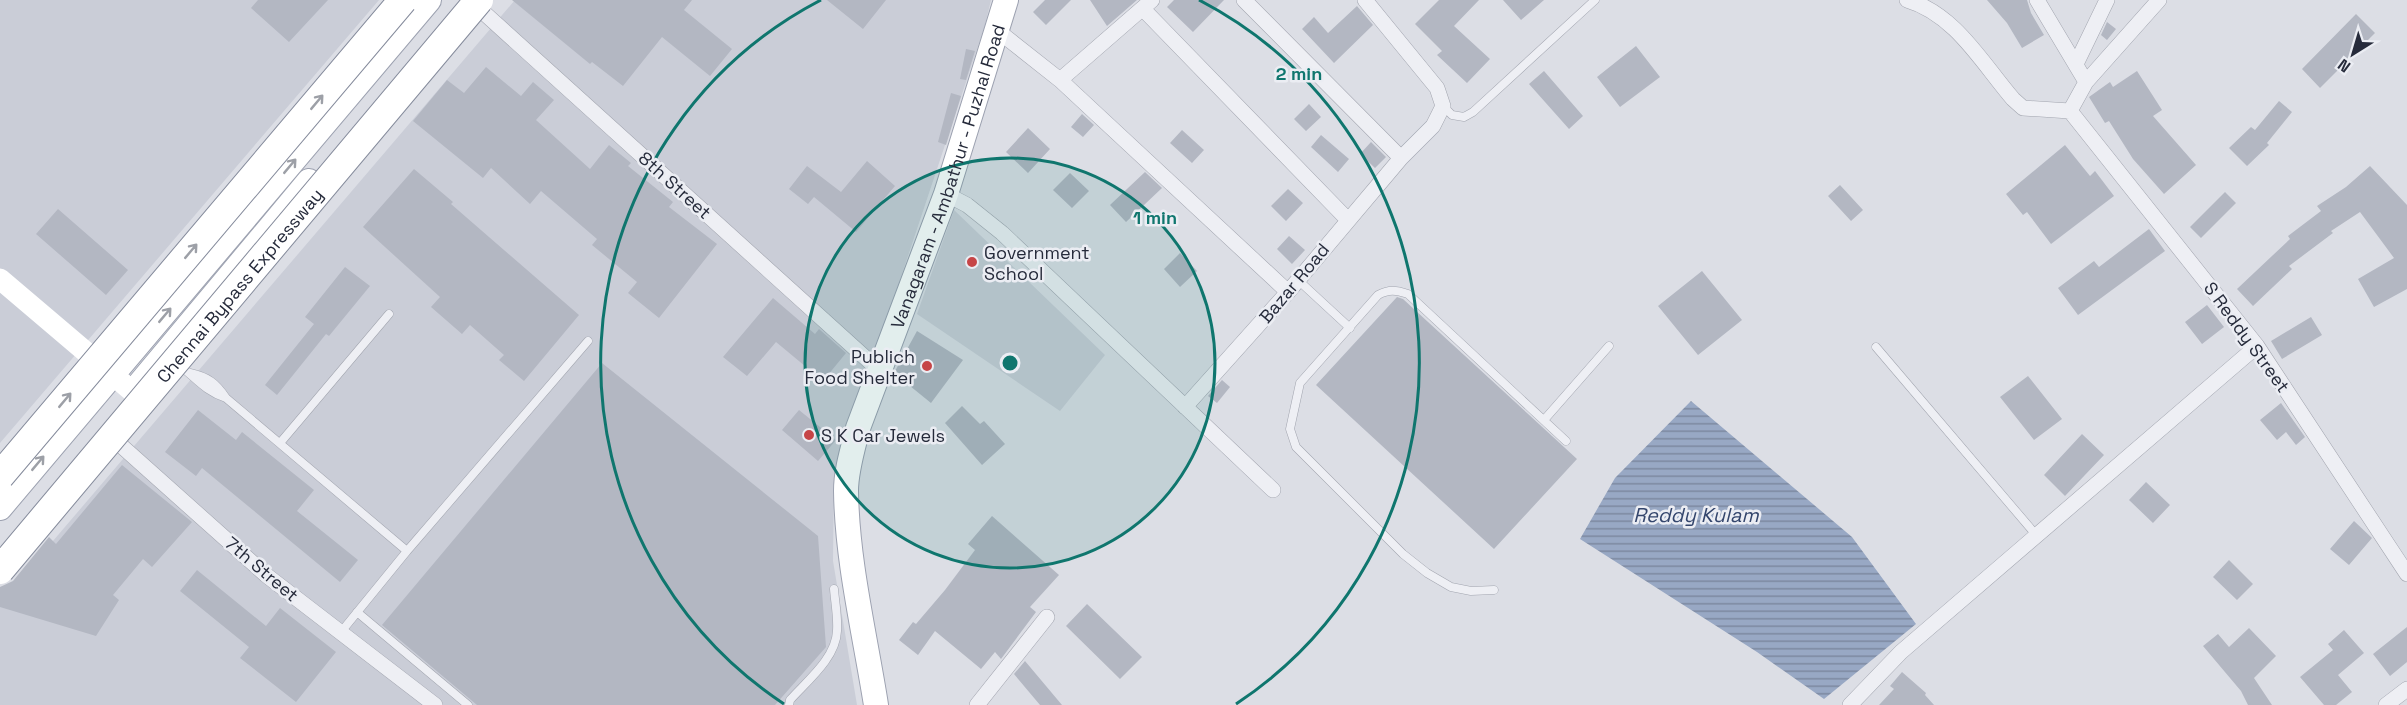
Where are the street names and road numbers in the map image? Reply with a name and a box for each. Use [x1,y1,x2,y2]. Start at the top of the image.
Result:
street label: Vanagaram - Ambathur - Puzhal Road [885,21,1009,332]
street label: 8th Street [634,146,716,224]
street label: Chennai Bypass Expressway [151,183,328,387]
street label: Bazar Road [1254,238,1334,328]
street label: S Reddy Street [2199,277,2295,397]
street label: 7th Street [220,532,304,606]

